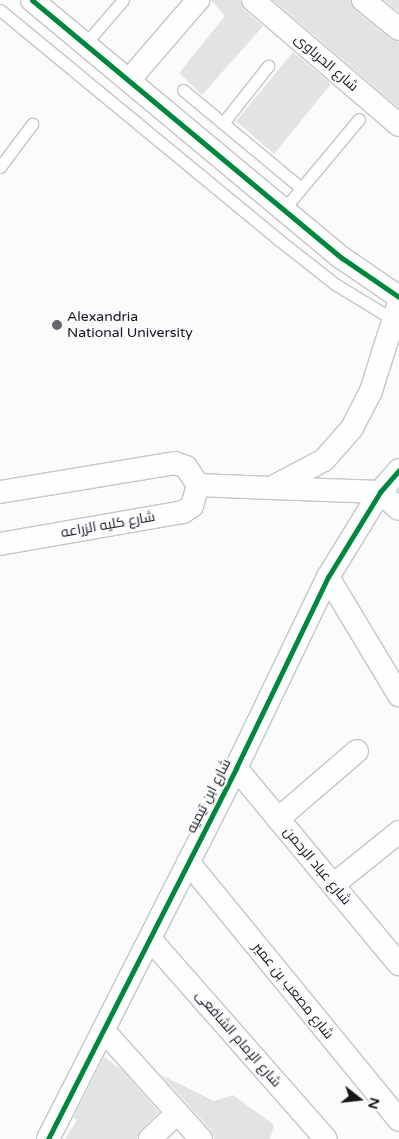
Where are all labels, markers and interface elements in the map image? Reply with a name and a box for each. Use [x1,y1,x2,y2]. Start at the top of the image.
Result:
street label: شارع الحرباوى [291,31,361,95]
place label: Alexandria National University [67,309,193,342]
marker: Alexandria National University [51,319,63,331]
street label: شارع كليه الزراعه [60,508,156,542]
street label: شارع ابن تيميه [183,756,235,836]
street label: شارع عباد الرحمن [280,824,354,908]
street label: شارع مصعب بن عمير [249,940,337,1042]
street label: شارع الإمام الشافعى [191,987,285,1091]
north arrow [334,1074,384,1124]
text: N [364,1096,384,1111]

